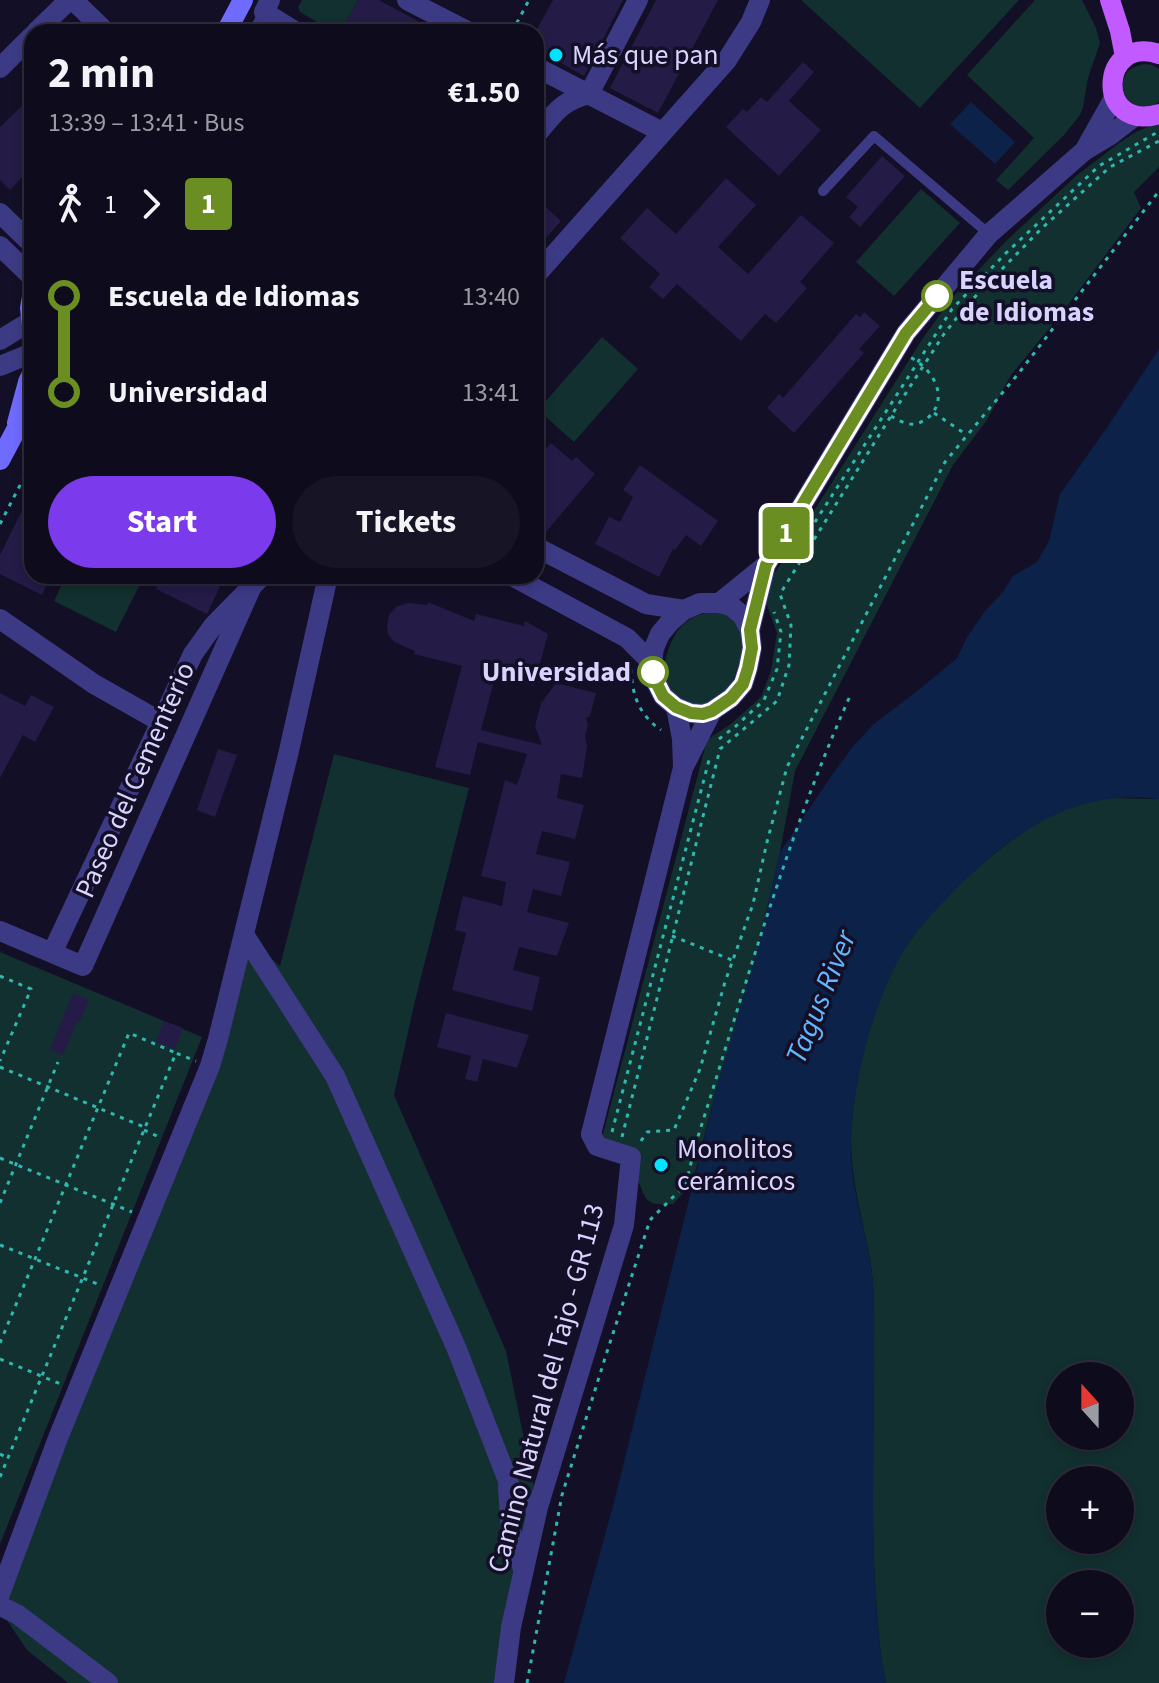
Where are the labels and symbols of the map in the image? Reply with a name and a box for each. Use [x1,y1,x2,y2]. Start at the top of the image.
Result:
place label: Más que pan [572,35,719,75]
marker: Más que pan [547,46,565,64]
place label: Escuela de Idiomas [959,260,1094,332]
marker: Escuela de Idiomas [922,281,952,311]
line badge: 1 [760,507,812,559]
place label: Universidad [482,652,631,692]
street label: Paseo del Cementerio [65,656,205,904]
marker: Universidad [638,657,668,687]
water label: Tagus River [775,922,868,1070]
place label: Monolitos cerámicos [677,1129,795,1201]
marker: Monolitos cerámicos [652,1156,670,1174]
street label: Camino Natural del Tajo - GR 113 [477,1199,615,1577]
north arrow [1046,1362,1134,1450]

